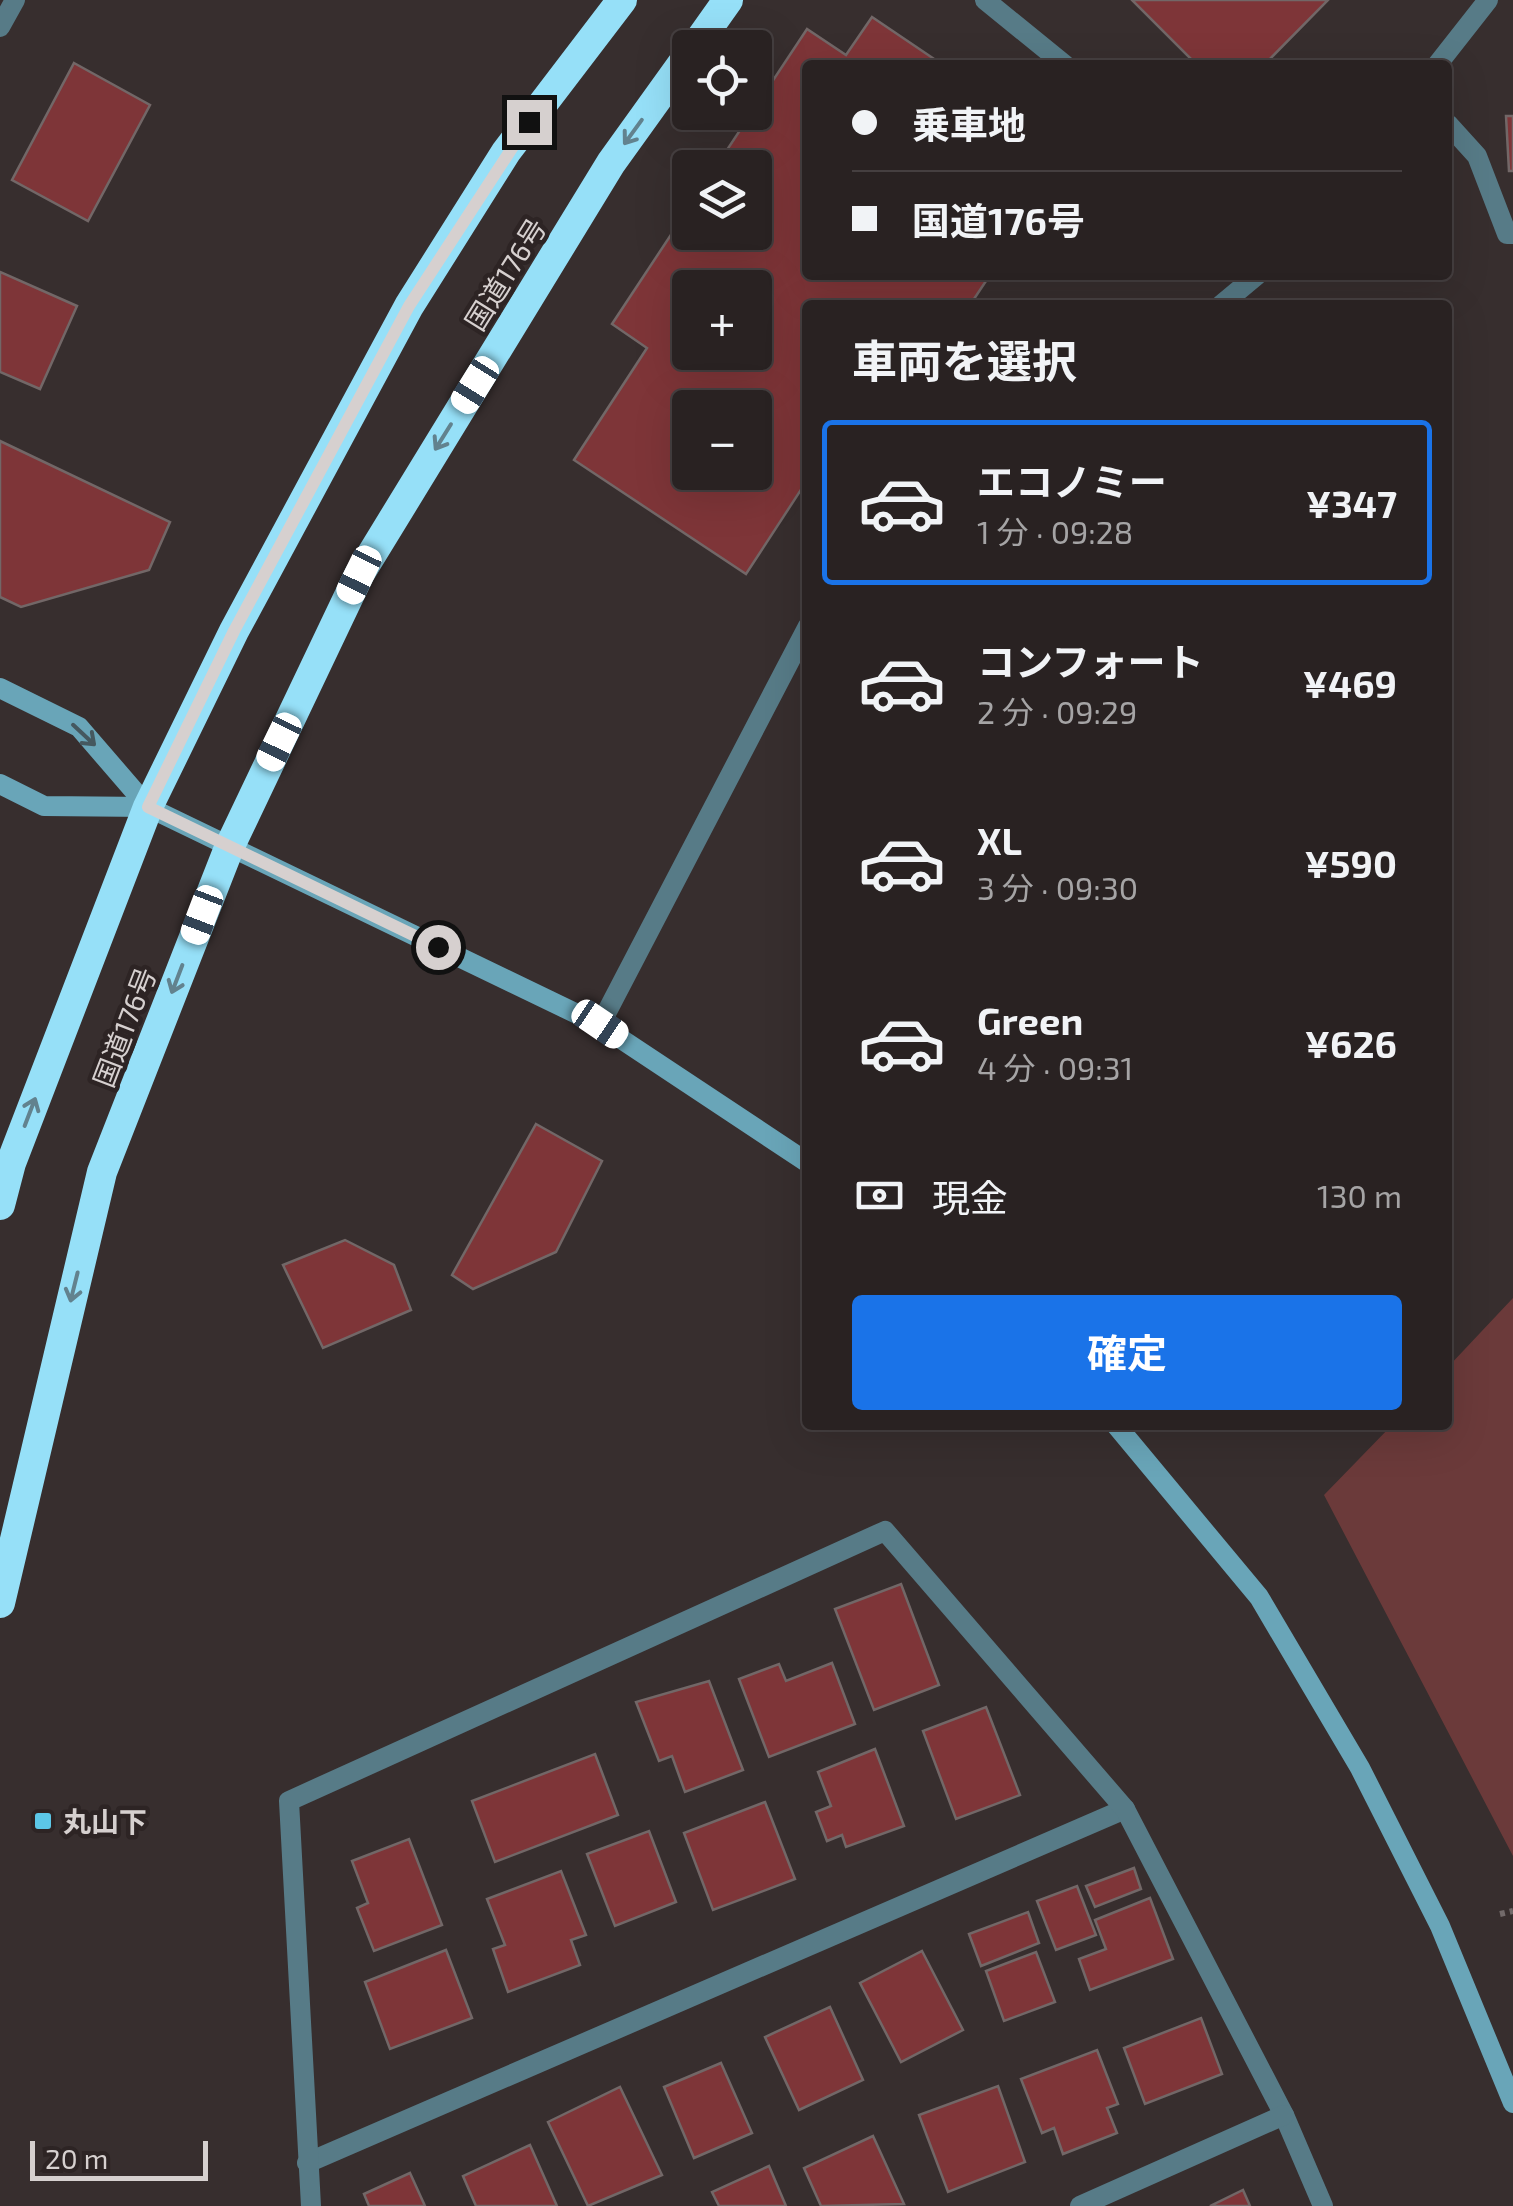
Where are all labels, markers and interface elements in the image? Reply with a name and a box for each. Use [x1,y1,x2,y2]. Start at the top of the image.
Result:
map controls [672,30,772,490]
button: locate [672,30,772,130]
route end [507,100,552,145]
text: 乗車地 [912,101,1026,147]
one-way arrow [623,118,644,145]
button: layers [672,150,772,250]
text: 国道176号 [912,197,1085,243]
street label: 国道176号 [457,212,553,336]
button: + [672,270,772,370]
text: 車両を選択 [852,333,1077,387]
car [446,352,504,418]
button: − [672,390,772,490]
one-way arrow [433,422,453,451]
icon: car [857,458,947,548]
text: エコノミー [977,458,1167,504]
text: ¥347 [1306,480,1397,526]
text: 1 分 · 09:28 [977,512,1133,550]
car [332,541,386,609]
icon: car [857,638,947,728]
text: コンフォート [977,638,1204,684]
text: ¥469 [1303,660,1397,706]
text: 2 分 · 09:29 [977,692,1137,730]
car [252,708,306,776]
one-way arrow [71,723,95,747]
text: XL [977,817,1022,863]
icon: car [857,818,947,908]
text: ¥590 [1304,840,1397,886]
text: 3 分 · 09:30 [977,868,1138,906]
car [177,882,227,948]
route start [416,925,461,970]
street label: 国道176号 [86,962,162,1092]
one-way arrow [167,964,185,994]
car [567,995,633,1053]
text: Green [977,997,1083,1043]
icon: car [857,998,947,1088]
text: ¥626 [1305,1020,1397,1066]
text: 4 分 · 09:31 [977,1048,1133,1086]
one-way arrow [23,1098,41,1128]
icon: cash [852,1168,907,1223]
text: 現金 [932,1174,1008,1220]
text: 130 m [1317,1176,1402,1214]
one-way arrow [64,1270,82,1302]
button: 確定 [852,1295,1402,1410]
place label: 丸山下 [63,1804,147,1838]
marker: 丸山下 [32,1810,54,1832]
scale bar [30,2136,208,2180]
text: 20 m [45,2141,108,2175]

